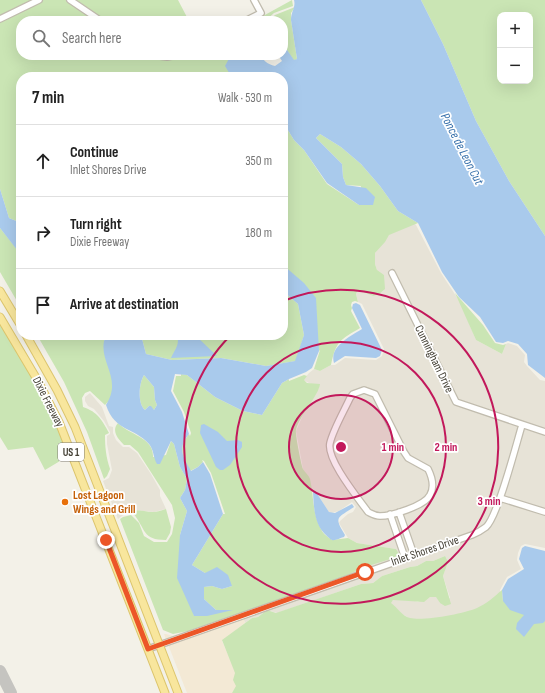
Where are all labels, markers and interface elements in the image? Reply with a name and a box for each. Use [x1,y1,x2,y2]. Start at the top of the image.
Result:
map controls [497,12,533,84]
button: + [497,12,533,48]
search box [16,16,288,60]
icon: search [30,27,52,49]
text: Search here [62,29,122,48]
button: − [497,48,533,84]
text: 7 min [32,88,64,108]
text: Walk · 530 m [218,90,272,106]
water label: Ponce de Leon Cut [437,110,487,189]
text: Continue [70,143,119,162]
icon: ahead [32,150,54,172]
text: 350 m [245,153,272,169]
text: Inlet Shores Drive [70,162,147,178]
text: Turn right [70,215,122,234]
icon: right [32,222,54,244]
text: 180 m [246,225,272,241]
text: Dixie Freeway [70,234,129,250]
icon: arrive [32,294,54,316]
text: Arrive at destination [70,295,179,314]
street label: Cunningham Drive [411,323,457,395]
street label: Dixie Freeway [29,374,67,430]
centre of rings [334,440,348,454]
text: 1 min [382,440,404,455]
text: 2 min [435,440,457,455]
road number: US 1 [58,443,84,461]
place label: Lost Lagoon Wings and Grill [73,488,135,517]
text: 3 min [478,494,500,509]
marker: Lost Lagoon Wings and Grill [60,497,70,507]
route end [97,531,115,549]
street label: Inlet Shores Drive [389,532,461,570]
route start [356,563,374,581]

